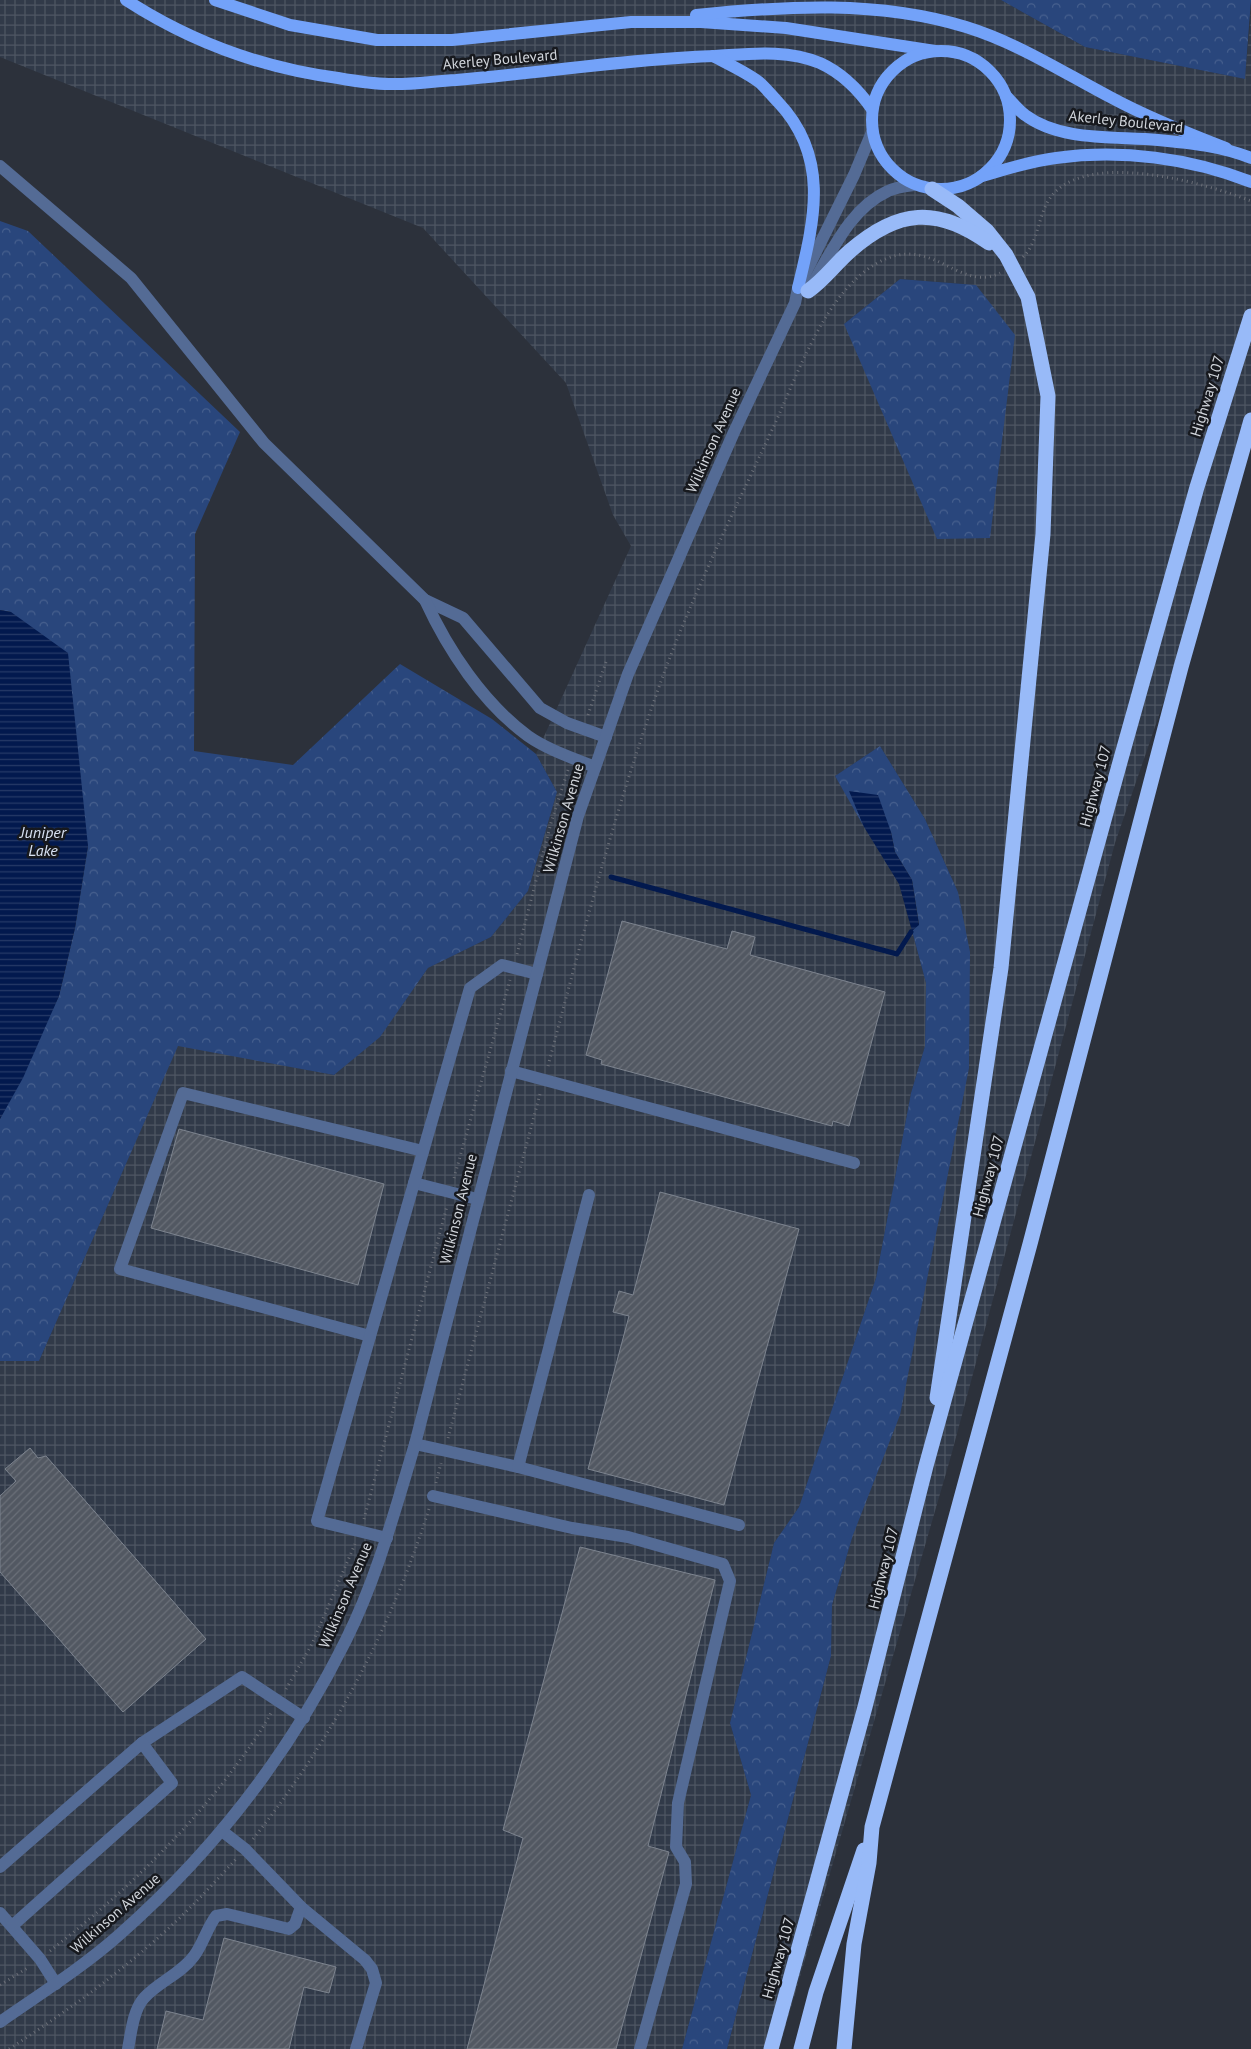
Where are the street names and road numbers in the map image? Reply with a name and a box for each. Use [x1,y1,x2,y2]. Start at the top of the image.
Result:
street label: Akerley Boulevard [442,45,558,73]
street label: Akerley Boulevard [1068,106,1184,136]
street label: Highway 107 [1186,353,1228,439]
street label: Wilkinson Avenue [681,384,745,496]
street label: Highway 107 [1075,743,1115,829]
street label: Wilkinson Avenue [538,761,588,875]
street label: Highway 107 [968,1133,1008,1219]
street label: Wilkinson Avenue [435,1152,481,1266]
street label: Highway 107 [864,1525,902,1611]
street label: Wilkinson Avenue [314,1539,376,1651]
street label: Wilkinson Avenue [66,1869,164,1957]
street label: Highway 107 [757,1915,799,2001]

